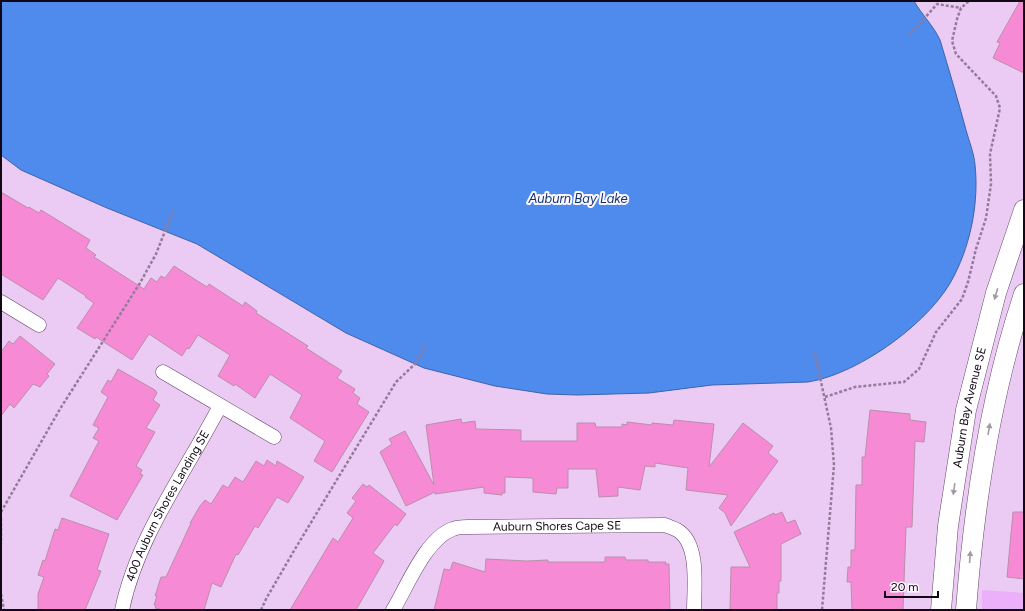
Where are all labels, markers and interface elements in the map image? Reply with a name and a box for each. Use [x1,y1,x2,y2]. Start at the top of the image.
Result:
water label: Auburn Bay Lake [527,191,628,206]
one-way arrow [993,288,999,300]
street label: Auburn Bay Avenue SE [950,345,989,469]
one-way arrow [987,423,993,435]
street label: 400 Auburn Shores Landing SE [123,428,212,584]
one-way arrow [950,483,957,495]
street label: Auburn Shores Cape SE [493,518,621,534]
one-way arrow [967,551,974,563]
scale bar [885,573,938,599]
text: 20 m [891,580,919,594]

